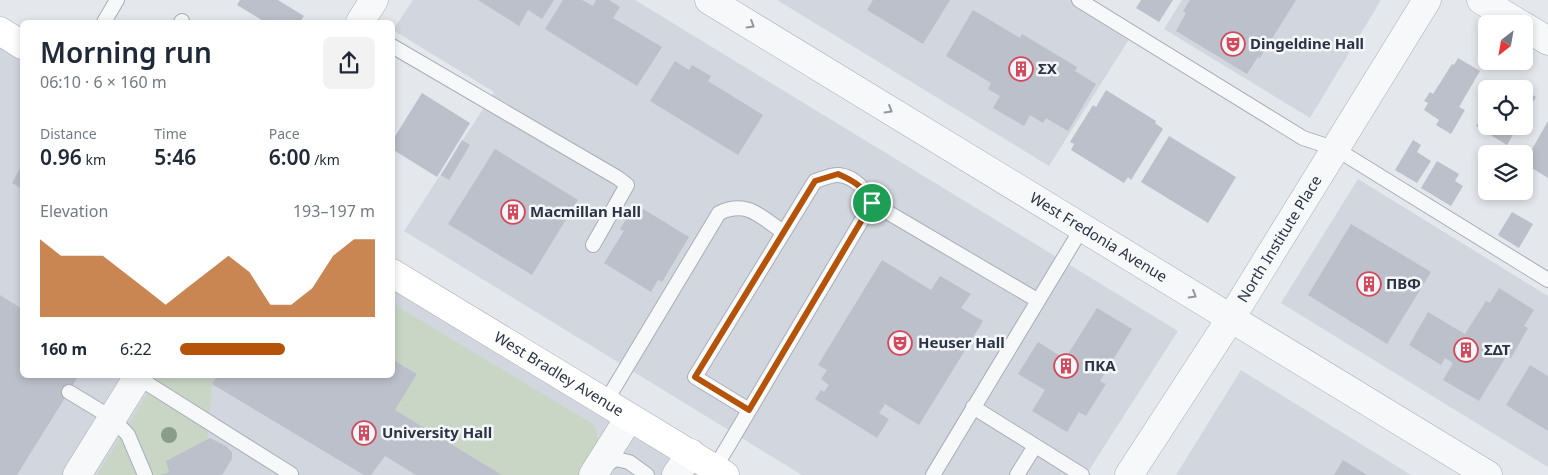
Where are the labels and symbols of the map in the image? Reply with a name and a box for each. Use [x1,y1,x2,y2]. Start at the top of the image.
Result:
north arrow [1478,15,1532,70]
one-way arrow [745,19,754,29]
theatre icon: Dingeldine Hall [1220,31,1246,57]
place label: Dingeldine Hall [1250,33,1364,53]
building icon: ΣΧ [1008,56,1034,82]
place label: ΣΧ [1038,58,1057,78]
one-way arrow [884,104,893,114]
street label: North Institute Place [1232,171,1326,306]
pin [851,182,893,224]
street label: West Fredonia Avenue [1026,187,1171,286]
building icon: Macmillan Hall [500,199,526,225]
place label: Macmillan Hall [530,201,641,221]
building icon: ΠΒΦ [1356,271,1382,297]
place label: ΠΒΦ [1386,273,1421,293]
one-way arrow [1187,288,1196,298]
street label: West Bradley Avenue [491,326,628,420]
theatre icon: Heuser Hall [887,330,913,356]
place label: Heuser Hall [918,332,1005,352]
building icon: ΣΔΤ [1453,337,1479,363]
place label: ΣΔΤ [1484,339,1511,359]
building icon: ΠΚΑ [1053,353,1079,379]
place label: ΠΚΑ [1084,355,1116,375]
building icon: University Hall [351,420,377,446]
place label: University Hall [382,422,492,442]

